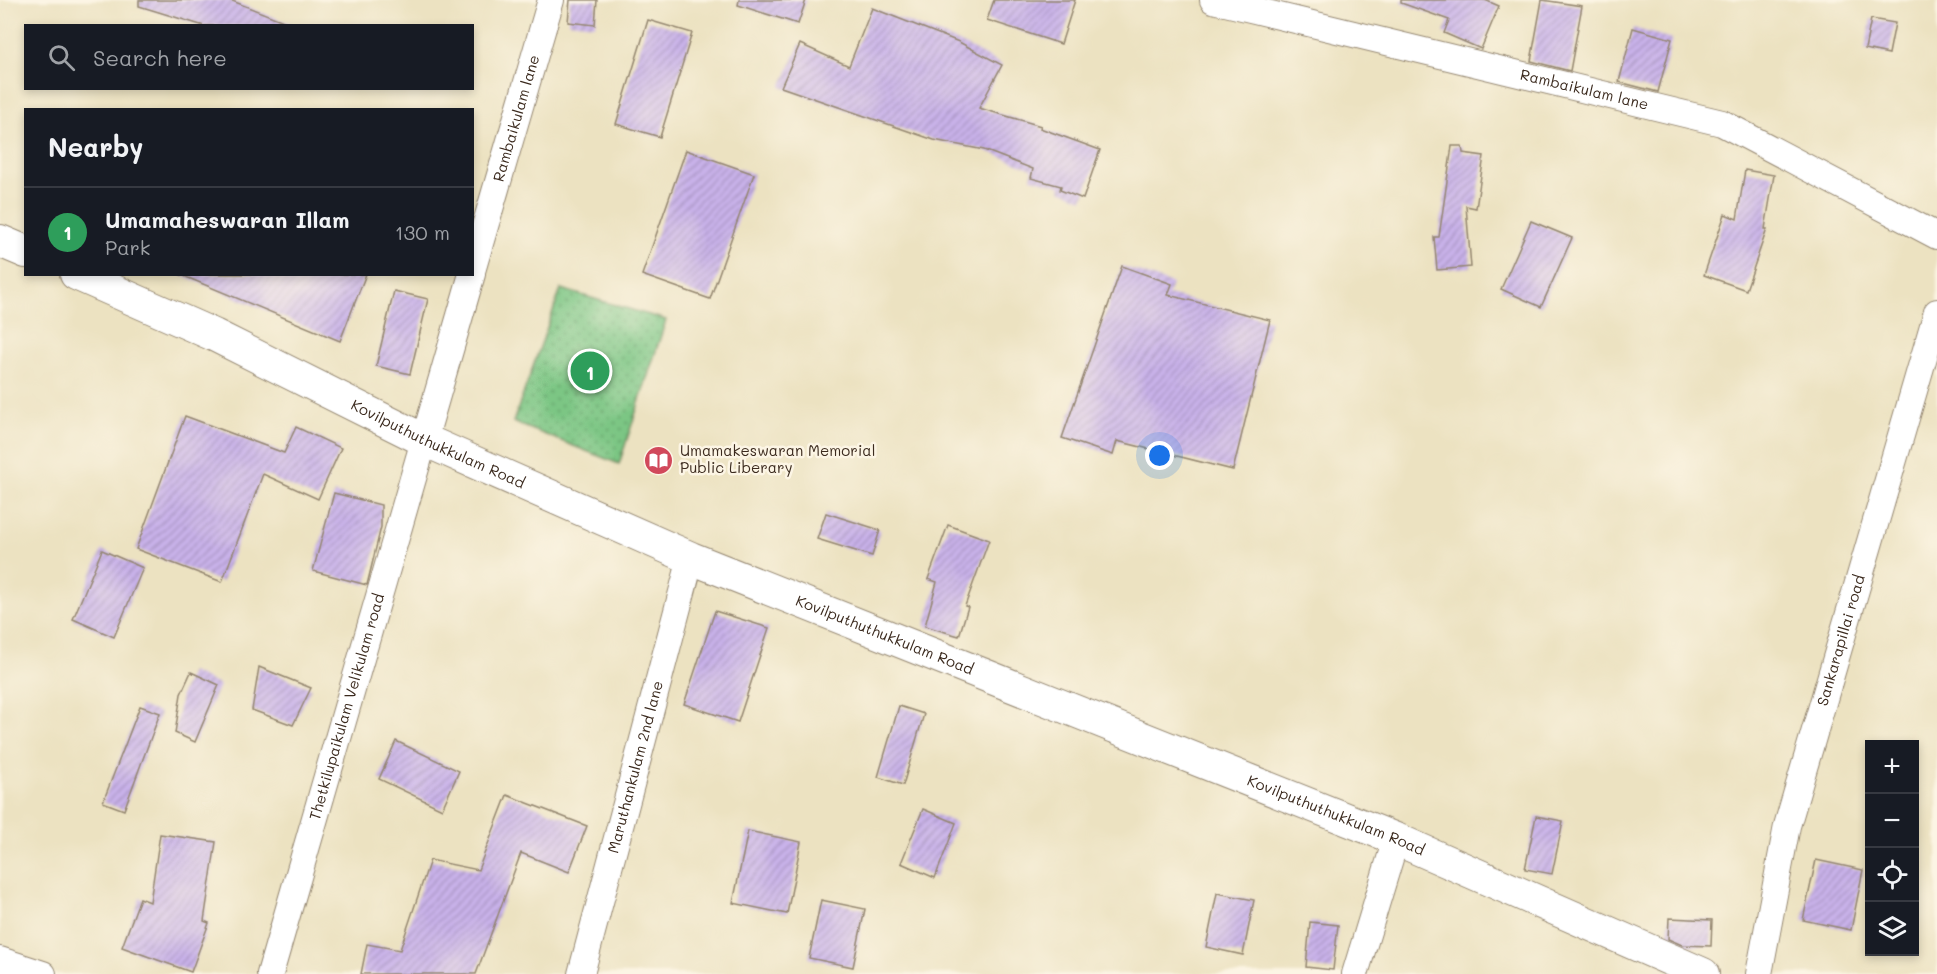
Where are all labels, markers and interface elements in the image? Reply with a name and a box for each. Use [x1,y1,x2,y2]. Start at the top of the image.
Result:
search box [24,24,474,90]
icon: search [45,41,78,74]
text: Search here [93,43,227,72]
street label: Rambaikulam lane [488,52,544,184]
street label: Rambaikulam lane [1518,64,1651,114]
text: Nearby [48,130,143,164]
text: Umamaheswaran Illam [105,205,349,234]
text: 1 [63,219,72,245]
text: 130 m [395,219,450,245]
text: Park [105,234,150,260]
pin: 1 [570,348,610,394]
street label: Kovilputhuthukkulam Road [348,394,528,492]
place label: Umamakeswaran Memorial Public Liberary [680,440,875,477]
your location [1145,441,1174,470]
library icon: Umamakeswaran Memorial Public Liberary [643,444,675,476]
street label: Sankarapillai road [1812,572,1869,708]
street label: Kovilputhuthukkulam Road [793,590,977,679]
street label: Thetkilupaikulam Velikulam road [304,591,388,822]
street label: Maruthankulam 2nd lane [602,678,667,855]
map controls [1865,740,1919,956]
button: + [1865,740,1919,794]
street label: Kovilputhuthukkulam Road [1245,770,1428,859]
button: − [1865,794,1919,848]
button: locate [1865,848,1919,902]
button: layers [1865,902,1919,956]

